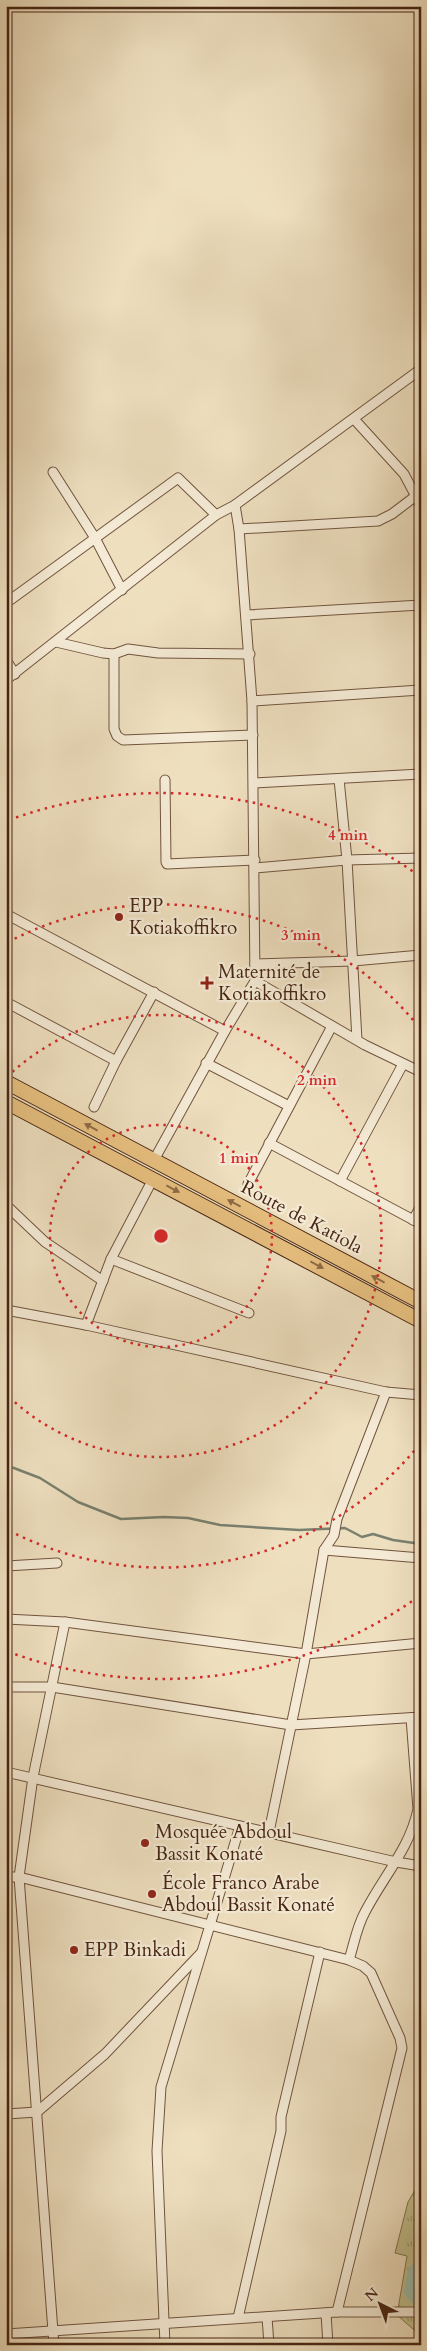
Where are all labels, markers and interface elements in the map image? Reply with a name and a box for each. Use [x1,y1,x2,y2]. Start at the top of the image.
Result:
text: 4 min [328,825,368,845]
place label: EPP Kotiakoffikro [129,893,237,941]
marker: EPP Kotiakoffikro [113,911,125,923]
text: 3 min [281,925,321,945]
place label: Maternité de Kotiakoffikro [218,959,326,1007]
marker: Maternité de Kotiakoffikro [200,976,214,990]
text: 2 min [297,1070,337,1090]
one-way arrow [83,1123,98,1131]
text: 1 min [219,1148,259,1168]
street label: Route de Katiola [237,1174,367,1260]
one-way arrow [166,1185,181,1193]
one-way arrow [227,1199,242,1207]
centre of rings [152,1227,170,1245]
one-way arrow [310,1261,324,1270]
one-way arrow [371,1275,385,1283]
place label: Mosquée Abdoul Bassit Konaté [155,1819,292,1867]
marker: Mosquée Abdoul Bassit Konaté [139,1837,151,1849]
place label: École Franco Arabe Abdoul Bassit Konaté [162,1870,335,1918]
marker: École Franco Arabe Abdoul Bassit Konaté [146,1888,158,1900]
place label: EPP Binkadi [84,1937,186,1963]
marker: EPP Binkadi [68,1944,80,1956]
north arrow [354,2278,404,2328]
text: N [361,2284,383,2306]

